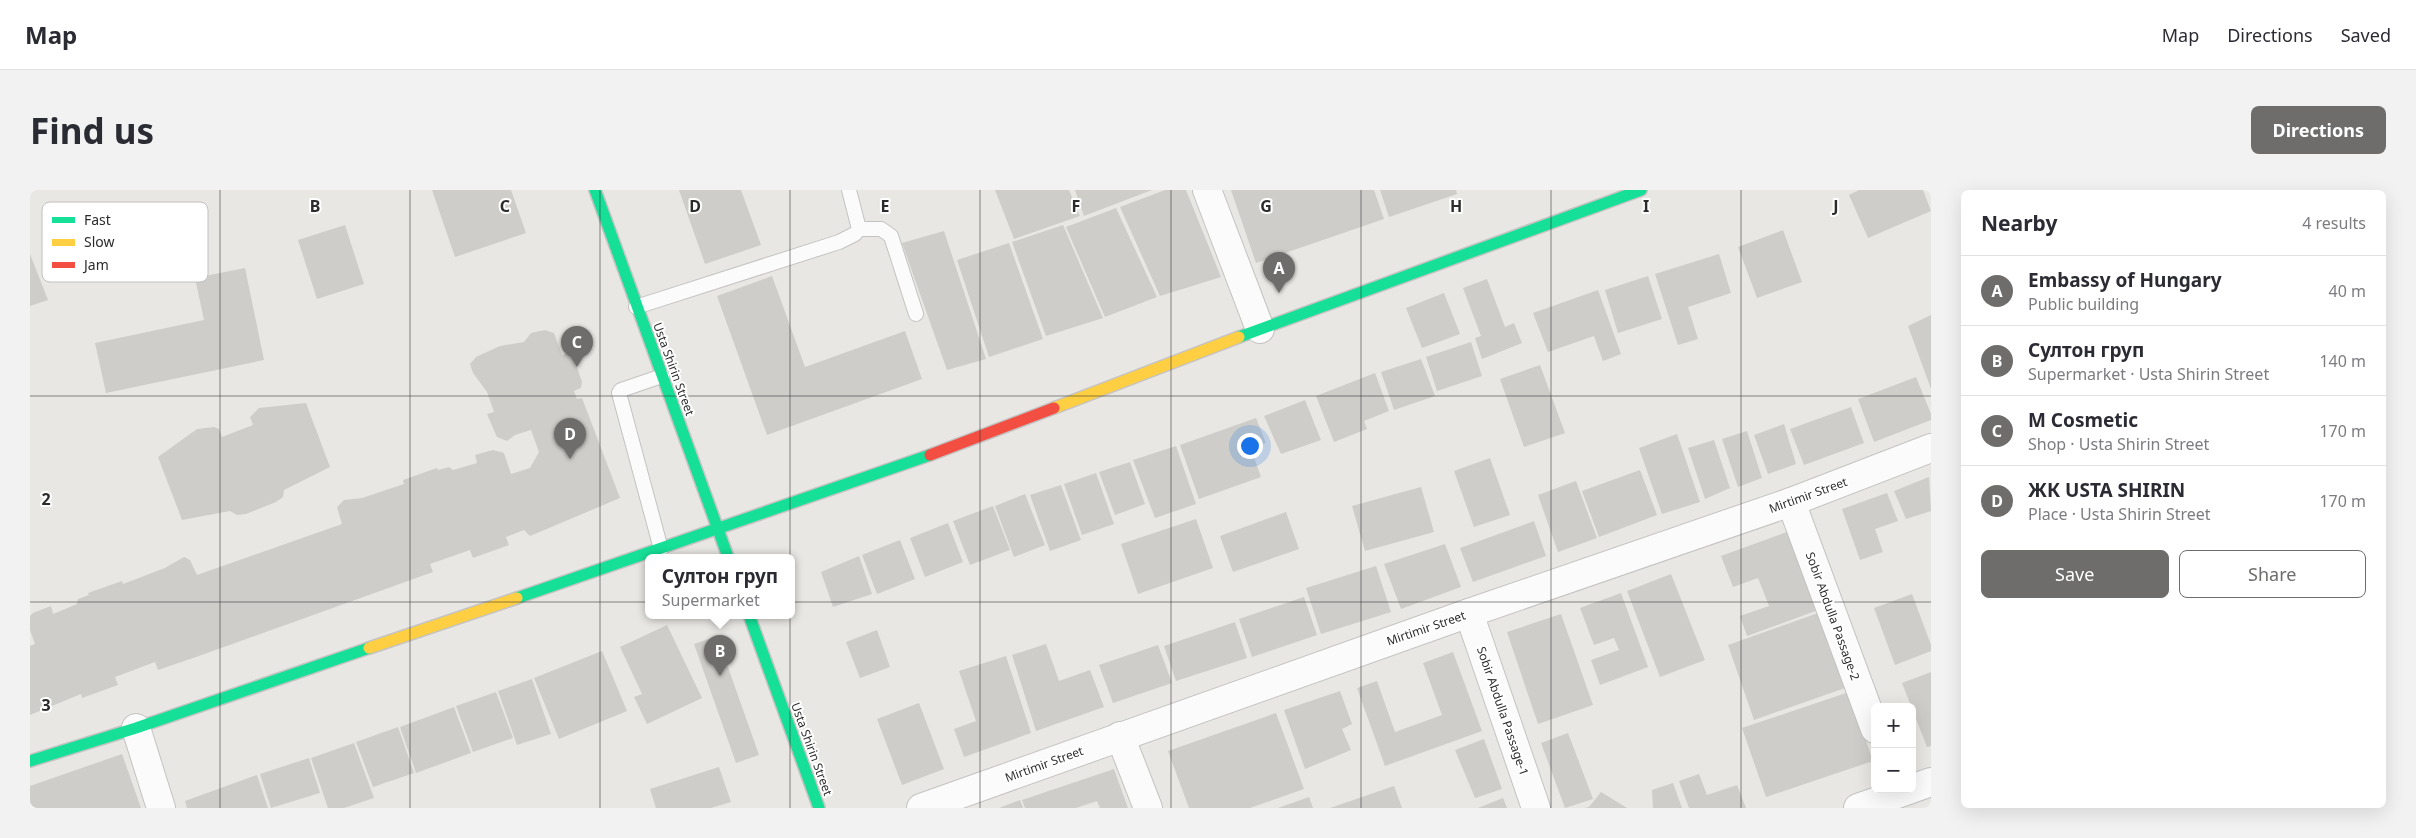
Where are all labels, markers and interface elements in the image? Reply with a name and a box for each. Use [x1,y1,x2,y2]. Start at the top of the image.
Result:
text: Map [25,18,77,51]
text: Map [2162,23,2199,47]
text: Directions [2227,23,2313,47]
text: Saved [2341,23,2391,47]
button: Directions [2251,106,2386,154]
text: Find us [30,107,154,154]
text: B [310,195,320,217]
text: C [500,195,510,217]
text: D [689,195,701,217]
text: E [881,195,890,217]
text: F [1072,195,1080,217]
text: G [1260,195,1272,217]
text: H [1450,195,1462,217]
text: I [1643,195,1649,217]
text: J [1831,195,1839,217]
legend [42,202,208,282]
text: Nearby [1981,209,2057,237]
text: Fast [84,210,111,229]
text: 4 results [2302,212,2366,234]
text: Slow [84,232,115,251]
pin: A [1263,252,1295,293]
text: Jam [82,255,109,274]
text: Embassy of Hungary [2028,267,2222,293]
text: A [1991,280,2003,302]
text: 40 m [2329,280,2366,302]
text: Public building [2028,293,2139,315]
street label: Usta Shirin Street [649,320,699,419]
pin: C [561,326,593,367]
text: Султон груп [2028,337,2144,363]
text: B [1992,350,2002,372]
text: 140 m [2319,350,2366,372]
text: Supermarket · Usta Shirin Street [2028,363,2269,385]
text: M Cosmetic [2028,407,2138,433]
pin: D [554,418,586,459]
text: C [1992,420,2002,442]
text: 170 m [2319,420,2366,442]
your location [1237,433,1263,459]
text: Shop · Usta Shirin Street [2028,433,2209,455]
street label: Mirtimir Street [1766,473,1850,517]
text: ЖК USTA SHIRIN [2028,477,2185,503]
text: 2 [41,488,51,510]
text: D [1991,490,2003,512]
text: 170 m [2319,490,2366,512]
text: Place · Usta Shirin Street [2028,503,2211,525]
street label: Sobir Abdulla Passage-2 [1802,549,1864,683]
button: Save [1981,550,2169,598]
button: Share [2179,550,2366,598]
popup [645,554,795,619]
text: Султон груп [662,563,778,589]
text: Supermarket [662,589,760,611]
street label: Mirtimir Street [1384,606,1468,649]
pin: B [704,635,736,676]
street label: Sobir Abdulla Passage-1 [1473,644,1533,778]
text: 3 [41,694,51,716]
street label: Usta Shirin Street [787,700,837,799]
map controls [1871,703,1916,793]
button: + [1871,703,1916,748]
street label: Mirtimir Street [1002,742,1086,786]
button: − [1871,748,1916,793]

